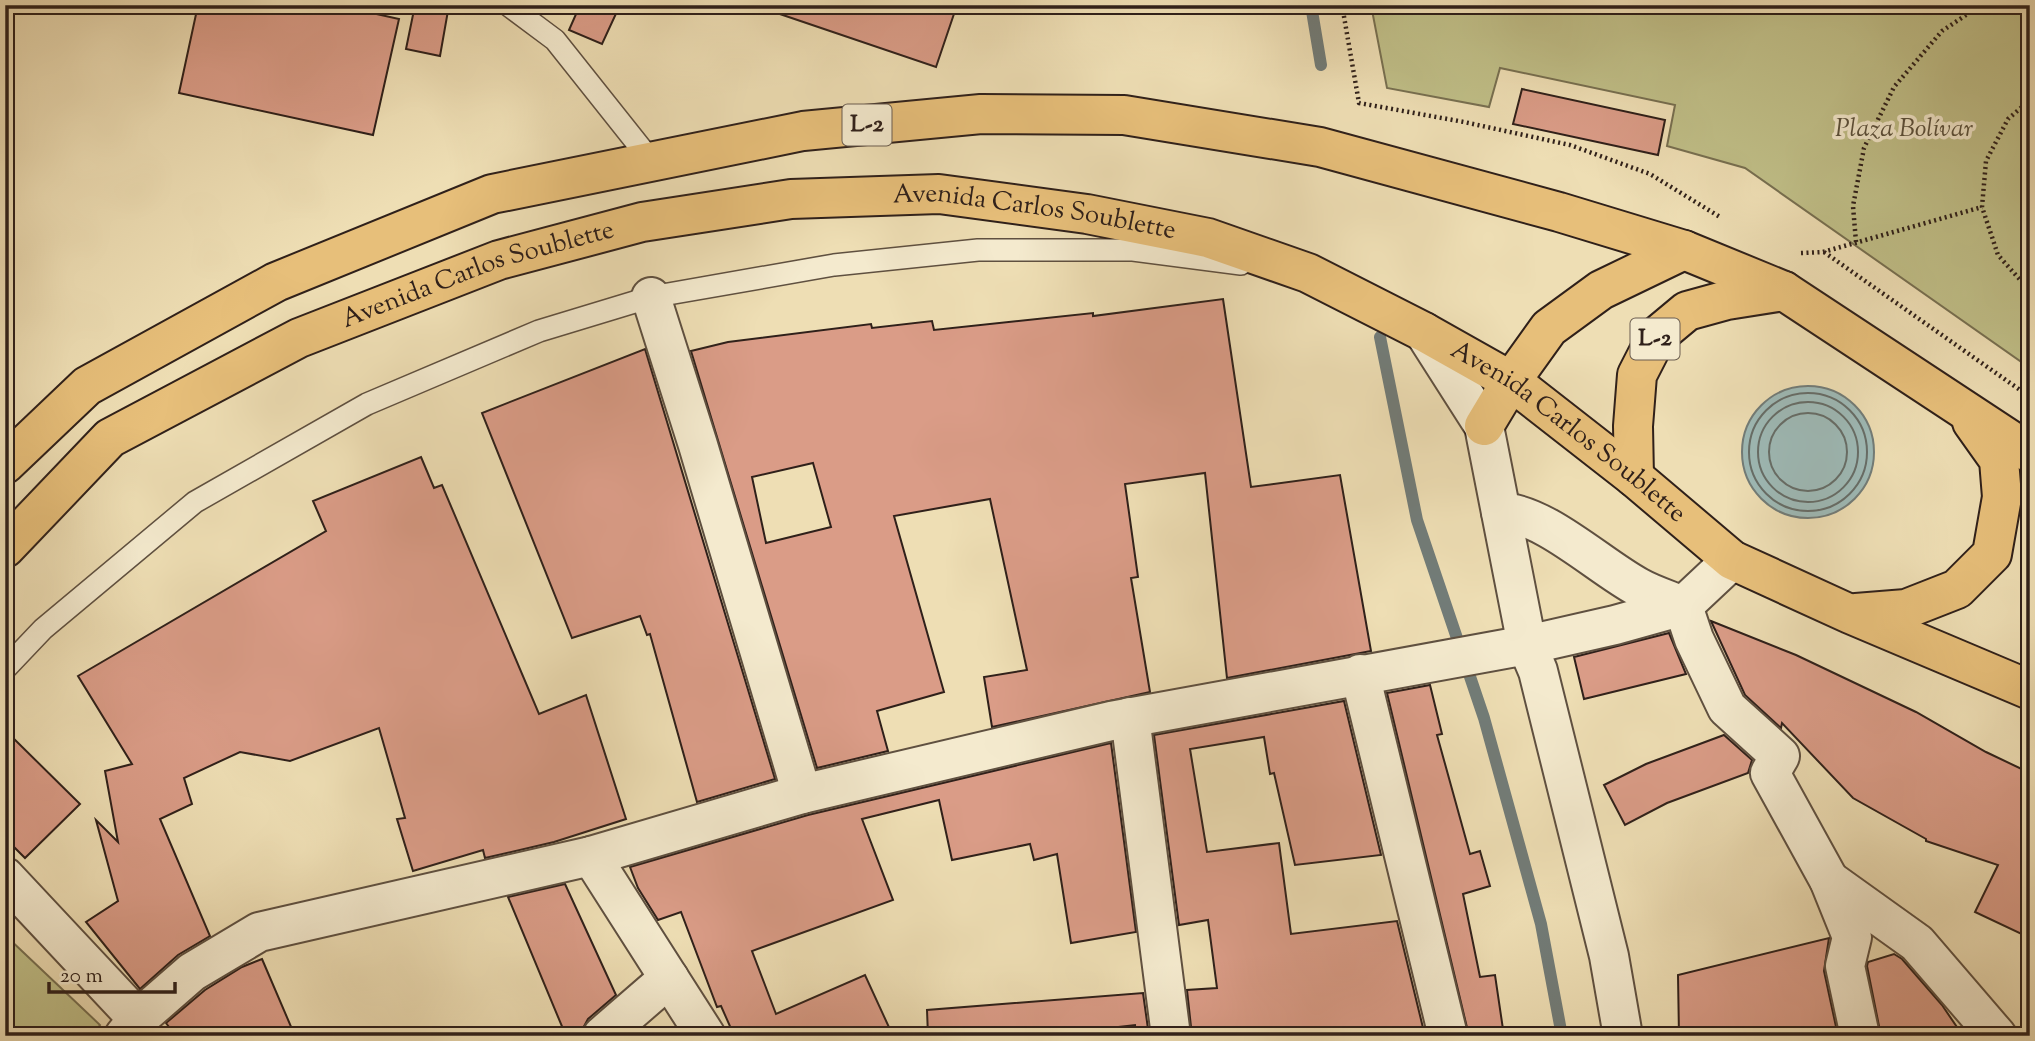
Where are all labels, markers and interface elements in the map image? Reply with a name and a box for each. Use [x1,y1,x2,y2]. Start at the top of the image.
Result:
road number: L-2 [842,104,892,146]
park label: Plaza Bolívar [1835,111,1973,148]
street label: Avenida Carlos Soublette [892,175,1179,250]
street label: Avenida Carlos Soublette [336,212,618,338]
road number: L-2 [1630,318,1680,360]
street label: Avenida Carlos Soublette [1444,332,1694,532]
scale bar [49,950,175,994]
text: 20 m [60,962,103,992]

